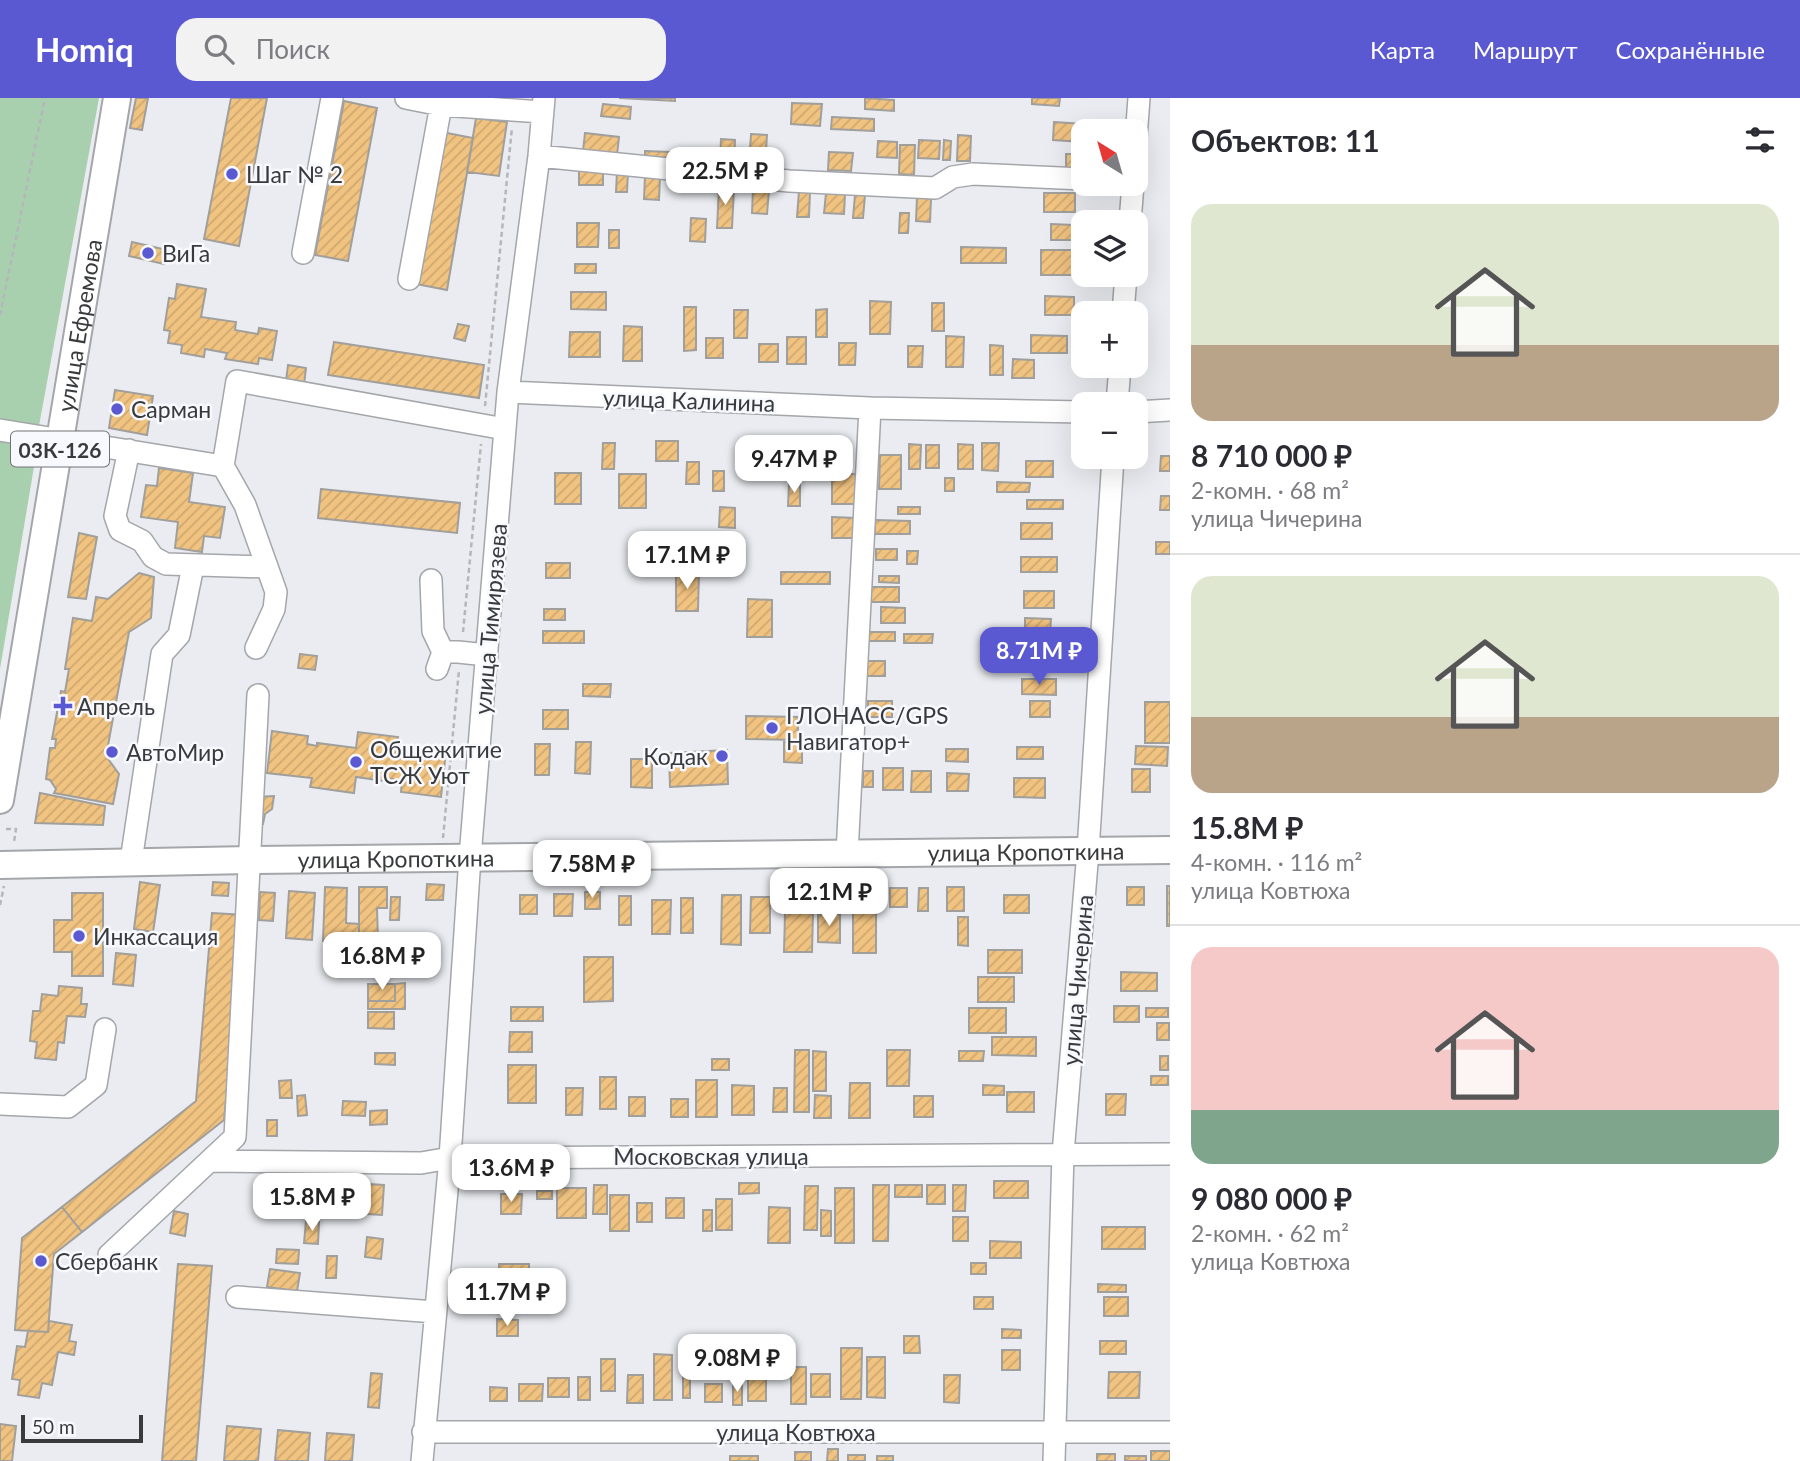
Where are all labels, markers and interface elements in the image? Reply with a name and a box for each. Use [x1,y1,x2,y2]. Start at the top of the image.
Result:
search box [176,18,666,81]
text: Homiq [35,29,134,69]
icon: search [200,30,238,68]
text: Поиск [256,33,330,65]
text: Карта [1370,35,1435,64]
text: Маршрут [1473,35,1578,64]
text: Сохранённые [1616,35,1765,64]
north arrow [1071,119,1148,196]
map controls [1071,119,1148,469]
icon: filters [1741,121,1779,159]
text: Объектов: 11 [1191,122,1380,158]
pin: 22.5M ₽ [660,148,790,207]
text: 22.5M ₽ [682,156,768,184]
place label: Шаг № 2 [246,160,343,188]
marker: Шаг № 2 [224,166,240,182]
button: layers [1071,210,1148,287]
street label: улица Ефремова [51,237,107,414]
place label: ВиГа [162,239,210,267]
marker: ВиГа [140,245,156,261]
icon: home [1422,249,1548,375]
button: + [1071,301,1148,378]
street label: улица Калинина [602,383,776,417]
button: − [1071,392,1148,469]
place label: Сарман [131,395,211,423]
marker: Сарман [109,401,125,417]
road number: 03К-126 [11,432,109,466]
pin: 9.47M ₽ [729,436,859,495]
text: 8 710 000 ₽ [1191,437,1352,473]
text: 9.47M ₽ [751,444,837,472]
text: 2-комн. · 68 m² [1191,476,1349,504]
text: улица Чичерина [1191,504,1362,532]
street label: улица Тимирязева [468,522,512,716]
pin: 17.1M ₽ [622,532,752,591]
text: 17.1M ₽ [644,540,730,568]
icon: home [1422,621,1548,747]
pin: 8.71M ₽ [974,628,1104,687]
text: 8.71M ₽ [996,636,1082,664]
place label: Апрель [77,692,155,720]
marker: Апрель [55,698,71,714]
place label: ГЛОНАСС/GPS Навигатор+ [786,701,949,755]
marker: ГЛОНАСС/GPS Навигатор+ [764,720,780,736]
place label: Общежитие ТСЖ Уют [370,735,502,789]
place label: АвтоМир [126,738,224,766]
place label: Кодак [643,742,708,770]
marker: АвтоМир [104,744,120,760]
marker: Кодак [714,748,730,764]
marker: Общежитие ТСЖ Уют [348,754,364,770]
text: 15.8M ₽ [1191,809,1303,845]
street label: улица Кропоткина [927,836,1124,867]
pin: 7.58M ₽ [527,840,657,900]
street label: улица Кропоткина [297,843,494,873]
text: 4-комн. · 116 m² [1191,848,1362,876]
text: 7.58M ₽ [549,849,635,877]
pin: 12.1M ₽ [764,868,894,928]
text: улица Ковтюха [1191,876,1351,904]
text: 12.1M ₽ [786,877,872,905]
street label: улица Чичерина [1056,893,1098,1067]
place label: Инкассация [93,922,218,950]
marker: Инкассация [71,928,87,944]
pin: 16.8M ₽ [317,932,447,992]
text: 16.8M ₽ [339,941,425,969]
icon: home [1422,992,1548,1118]
street label: Московская улица [613,1142,809,1170]
pin: 13.6M ₽ [446,1144,576,1204]
text: 13.6M ₽ [468,1153,554,1181]
pin: 15.8M ₽ [247,1174,377,1233]
text: 9 080 000 ₽ [1191,1180,1352,1216]
text: 15.8M ₽ [269,1182,355,1210]
text: 2-комн. · 62 m² [1191,1219,1349,1247]
place label: Сбербанк [55,1247,158,1275]
text: улица Ковтюха [1191,1247,1351,1275]
marker: Сбербанк [33,1253,49,1269]
pin: 11.7M ₽ [442,1268,572,1328]
text: 11.7M ₽ [464,1277,550,1305]
pin: 9.08M ₽ [672,1334,802,1394]
text: 9.08M ₽ [694,1343,780,1371]
scale bar [21,1412,144,1444]
text: 50 m [32,1415,75,1438]
street label: улица Ковтюха [716,1418,876,1446]

